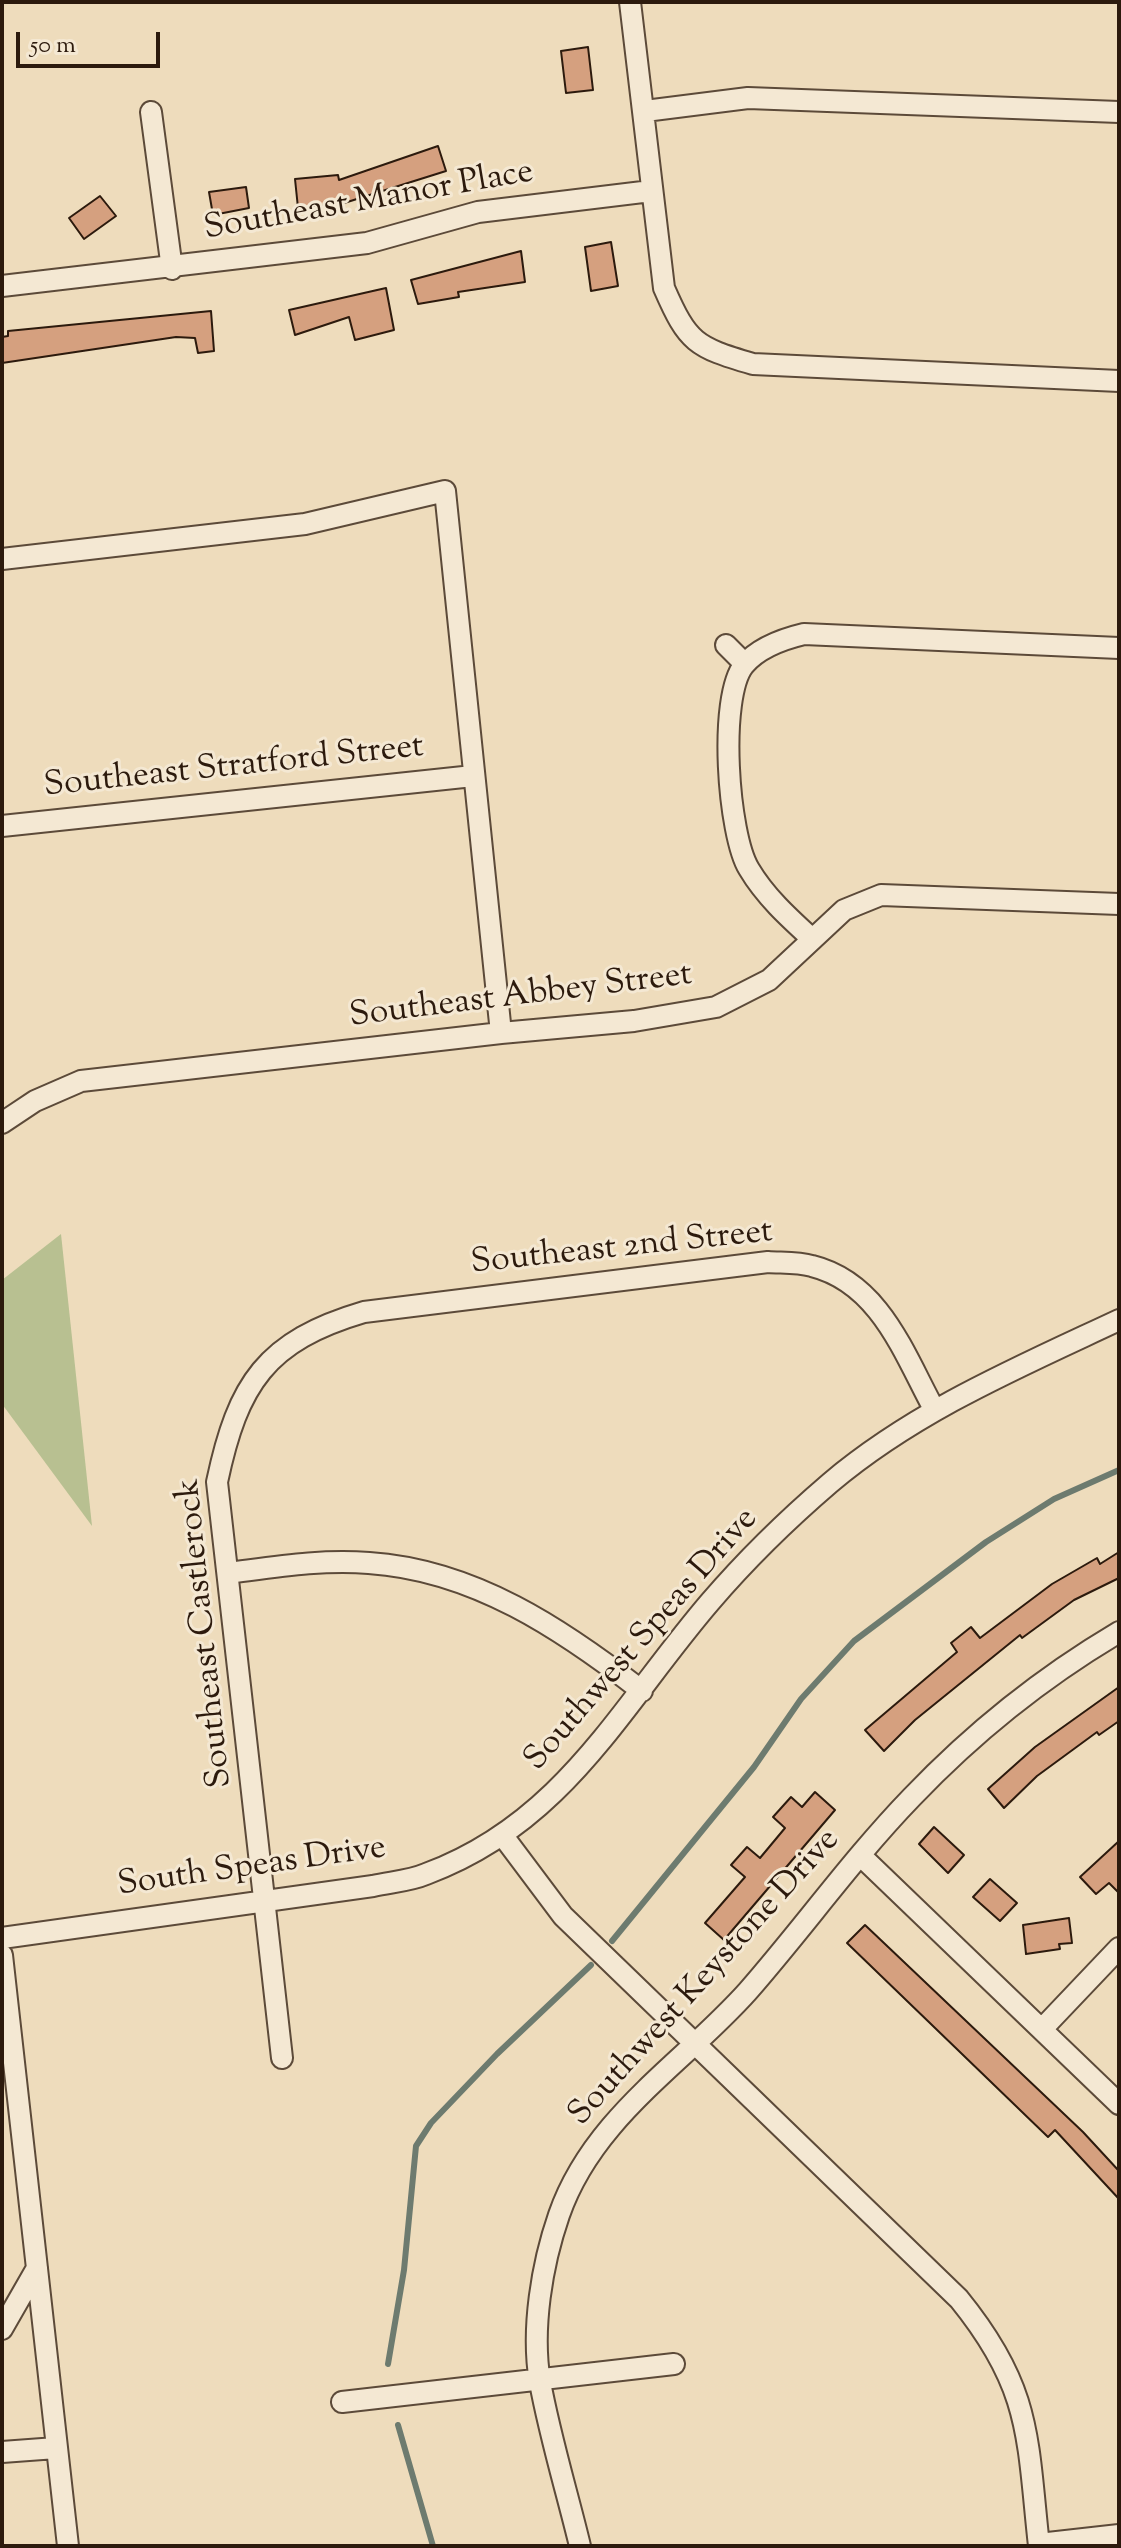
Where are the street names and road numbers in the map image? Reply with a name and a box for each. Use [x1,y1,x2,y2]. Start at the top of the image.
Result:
street label: Southeast Manor Place [201,154,537,252]
street label: Southeast Stratford Street [42,729,426,809]
street label: Southeast Abbey Street [347,957,695,1039]
street label: Southeast 2nd Street [469,1214,775,1286]
street label: Southeast Castlerock [170,1476,244,1790]
street label: Southwest Speas Drive [518,1501,768,1781]
street label: Southwest Keystone Drive [562,1822,850,2136]
street label: South Speas Drive [115,1830,389,1908]

